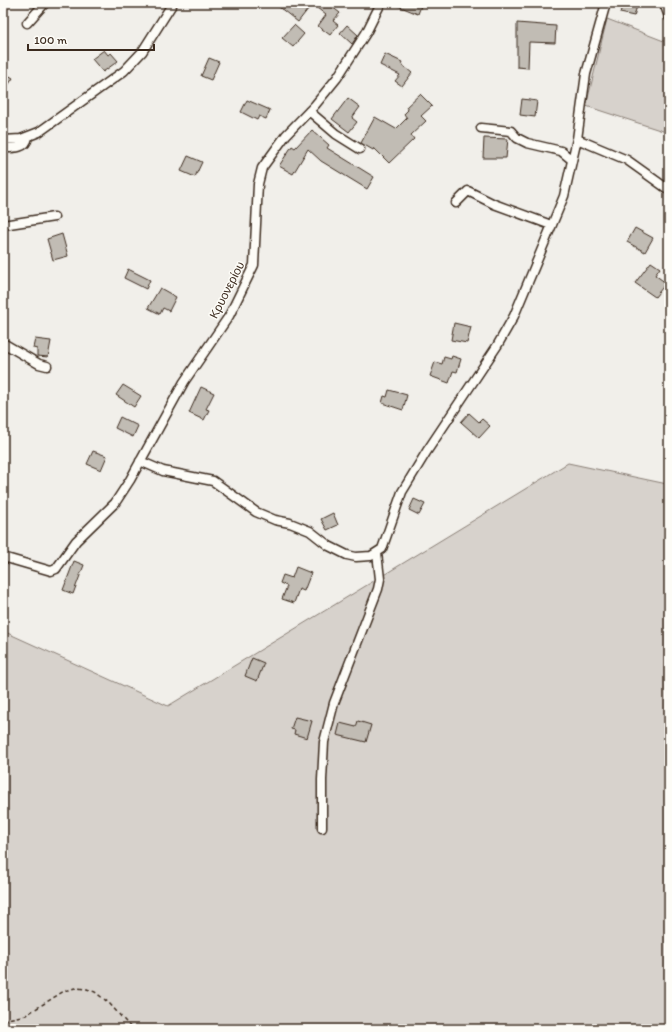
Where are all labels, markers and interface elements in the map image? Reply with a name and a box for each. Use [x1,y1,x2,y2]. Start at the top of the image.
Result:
scale bar [28,26,154,52]
text: 100 m [34,33,67,47]
street label: Κρυονερίου [207,259,247,321]

